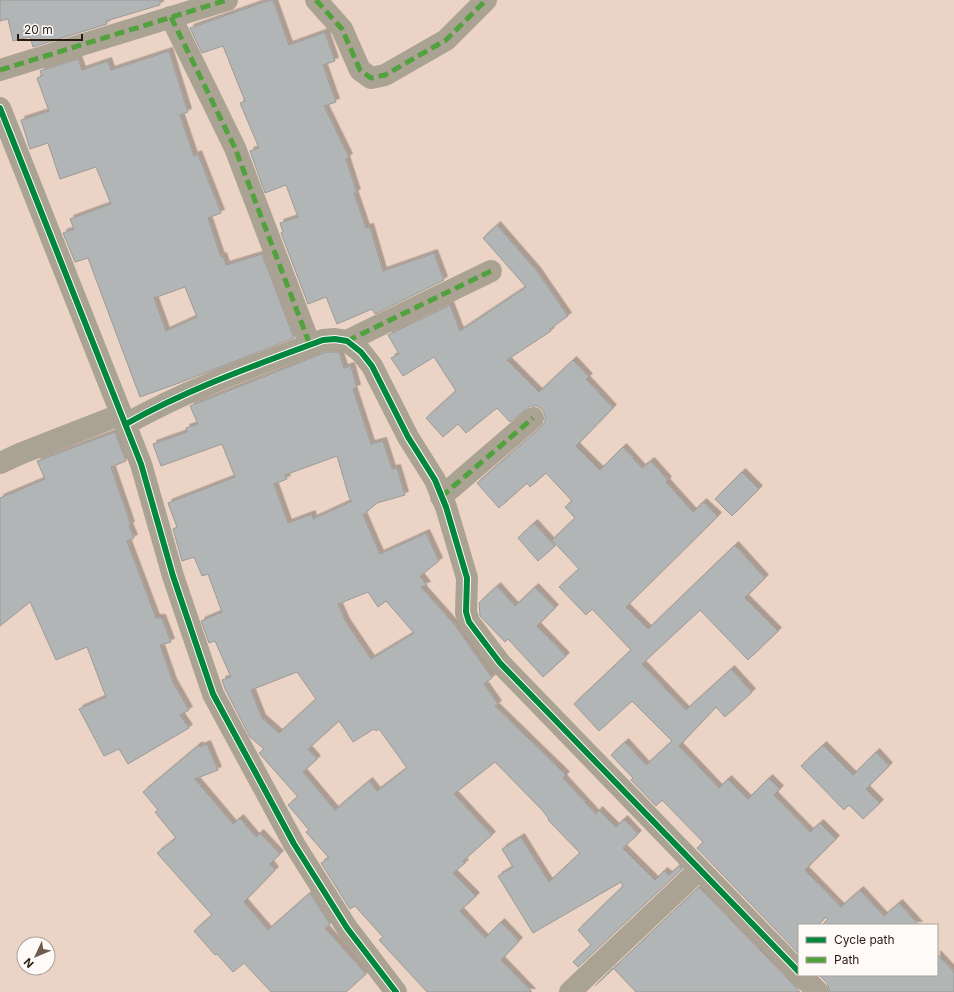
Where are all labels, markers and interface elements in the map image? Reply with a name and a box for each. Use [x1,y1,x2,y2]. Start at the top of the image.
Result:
scale bar [18,16,82,42]
text: 20 m [24,22,53,37]
legend [798,924,938,976]
text: Cycle path [834,932,895,947]
north arrow [16,936,56,976]
text: Path [834,952,859,967]
text: N [21,955,37,971]

